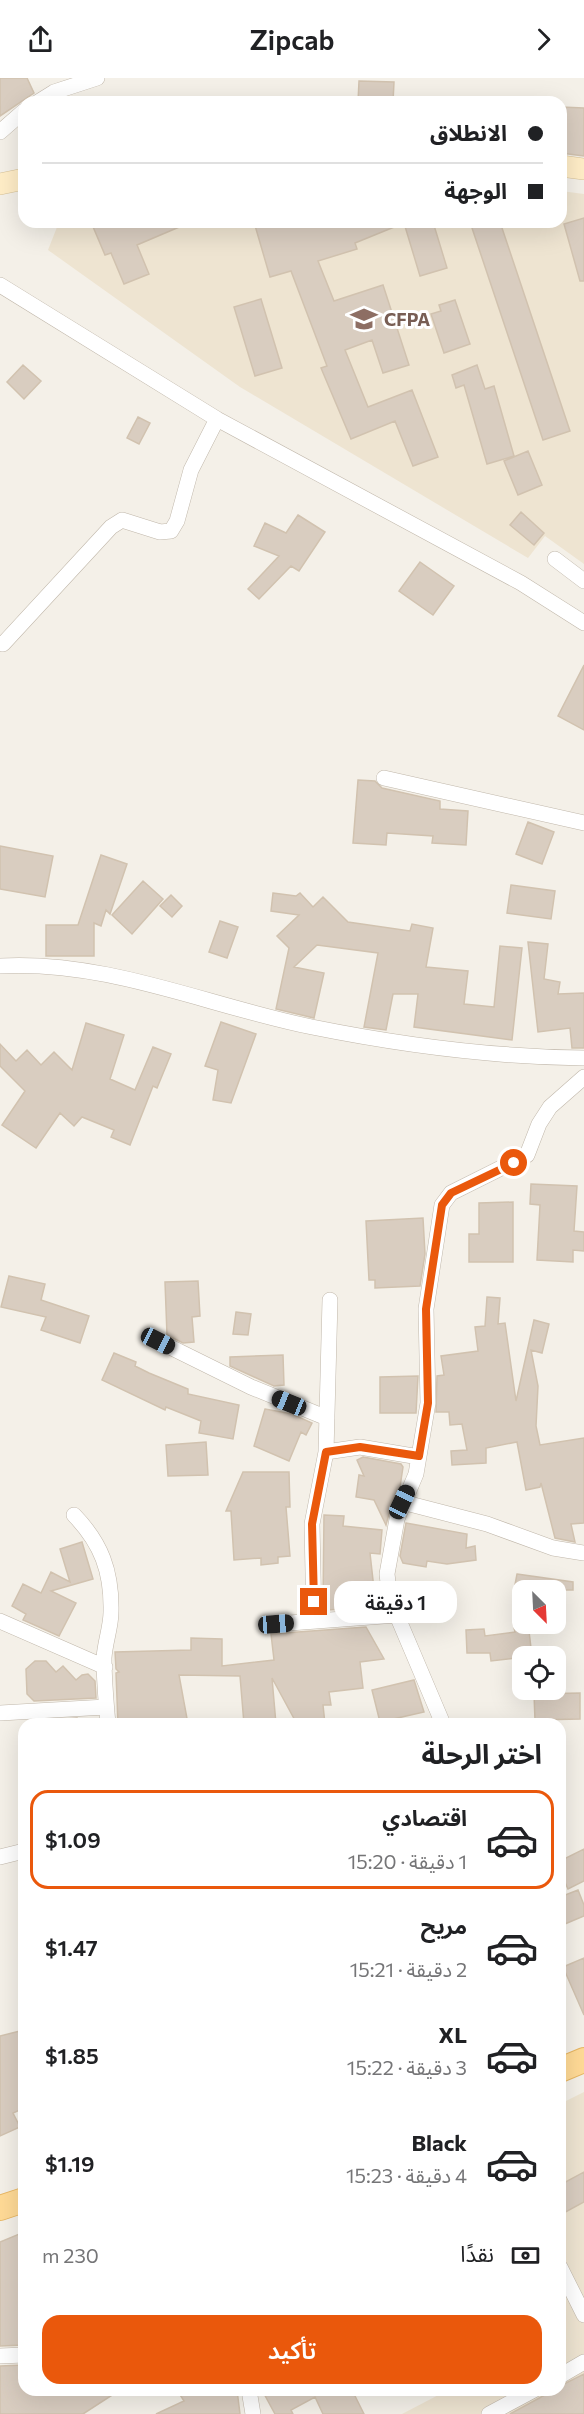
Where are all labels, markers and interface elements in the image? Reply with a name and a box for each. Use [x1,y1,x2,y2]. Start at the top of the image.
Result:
icon: share [24,23,57,56]
text: Zipcab [249,23,335,56]
icon: forward [527,23,560,56]
text: الانطلاق [430,119,507,146]
text: الوجهة [444,177,507,204]
school or university icon: CFPA [349,304,379,334]
place label: CFPA [384,308,430,330]
route start [500,1149,527,1176]
car [138,1325,178,1357]
car [269,1388,309,1418]
car [386,1482,418,1522]
north arrow [512,1580,566,1634]
map controls [512,1580,566,1700]
callout: 1 دقيقة [335,1581,458,1623]
route end [300,1588,327,1615]
text: 1 دقيقة [365,1590,426,1614]
car [257,1614,295,1634]
button: locate [512,1646,566,1700]
text: اختر الرحلة [422,1737,542,1770]
text: اقتصادي [382,1804,467,1831]
icon: car [485,1813,539,1867]
text: $1.09 [45,1826,101,1853]
text: 1 دقيقة · 15:20 [348,1849,467,1873]
text: مريح [421,1912,467,1939]
icon: car [485,1921,539,1975]
text: $1.47 [45,1934,98,1961]
text: 2 دقيقة · 15:21 [350,1957,467,1981]
text: XL [439,2021,467,2048]
icon: car [485,2029,539,2083]
text: $1.85 [45,2042,99,2069]
text: 3 دقيقة · 15:22 [347,2055,467,2079]
text: Black [412,2129,467,2156]
icon: car [485,2137,539,2191]
text: $1.19 [45,2150,95,2177]
text: 4 دقيقة · 15:23 [346,2163,467,2187]
icon: cash [509,2239,542,2272]
text: نقدًا [460,2240,494,2267]
text: 230 m [42,2243,99,2267]
button: تأكيد [42,2315,542,2384]

